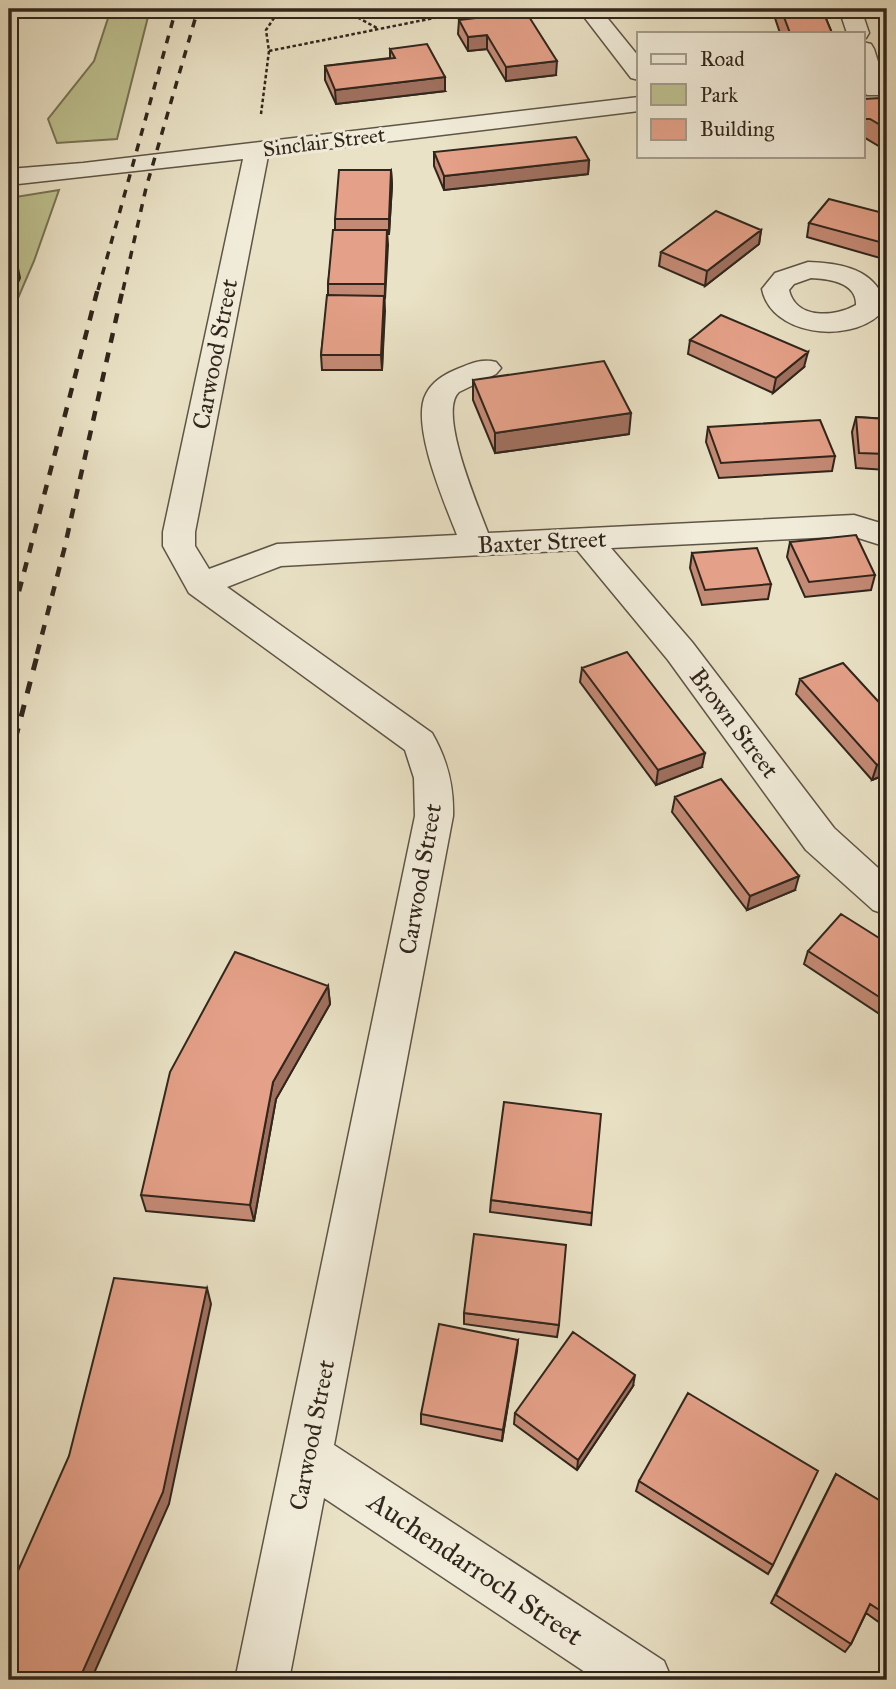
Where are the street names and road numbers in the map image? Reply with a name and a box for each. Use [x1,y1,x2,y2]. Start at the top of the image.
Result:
street label: Sinclair Street [261,122,387,162]
street label: Carwood Street [186,276,244,432]
street label: Baxter Street [477,524,608,560]
street label: Brown Street [683,662,785,784]
street label: Carwood Street [392,801,448,957]
street label: Carwood Street [283,1357,341,1513]
street label: Auchendarroch Street [361,1483,590,1653]

